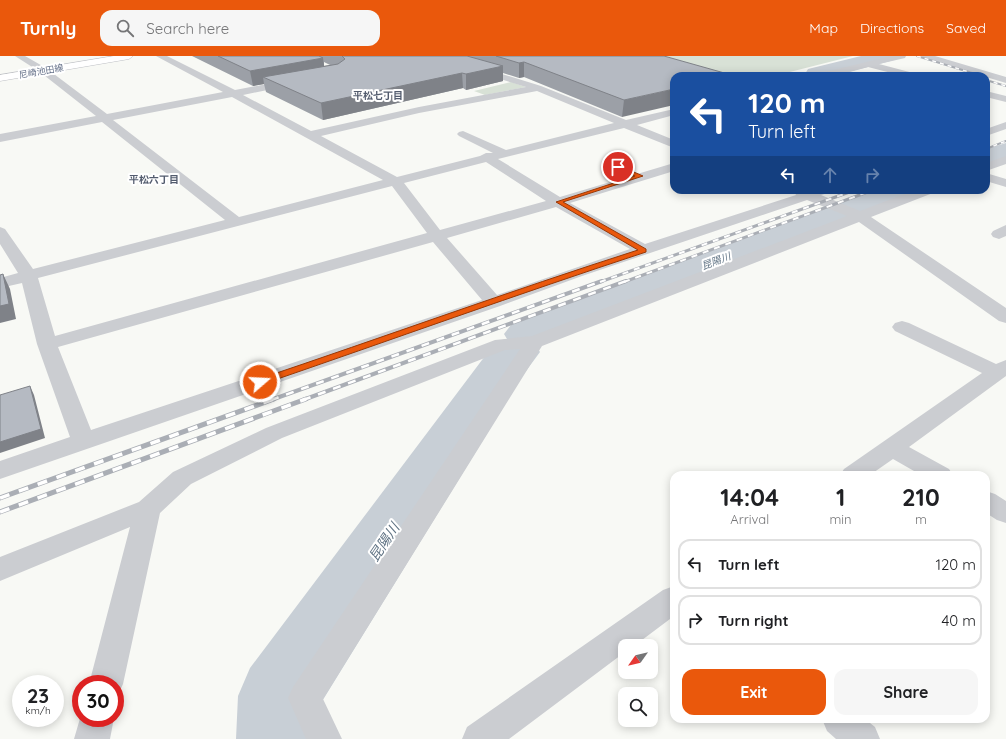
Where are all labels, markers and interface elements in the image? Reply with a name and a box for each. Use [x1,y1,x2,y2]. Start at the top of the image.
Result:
search box [100,10,380,46]
text: Turnly [20,16,76,40]
icon: search [114,17,136,39]
text: Search here [146,19,229,38]
text: Map [809,19,838,37]
text: Directions [860,19,924,37]
text: Saved [946,19,986,37]
street label: 尼崎池田線 [18,62,65,80]
text: 120 m [748,85,826,120]
icon: left [682,88,734,140]
district label: 平松七丁目 [353,89,403,102]
text: Turn left [748,120,816,143]
pin [601,150,635,184]
icon: arrive [607,156,629,178]
icon: left [777,164,799,186]
icon: ahead [819,164,841,186]
icon: right [861,164,883,186]
district label: 平松六丁目 [129,173,179,186]
water label: 昆陽川 [700,249,733,272]
position arrow [239,361,281,403]
text: 14:04 [720,482,779,512]
text: 1 [836,482,845,512]
text: 210 [902,482,940,512]
text: Arrival [730,511,769,527]
text: min [829,511,852,527]
text: m [915,511,927,527]
water label: 昆陽川 [365,518,404,564]
icon: left [684,553,706,575]
text: Turn left [718,555,780,574]
text: 120 m [935,555,976,574]
icon: right [684,609,706,631]
text: Turn right [718,611,789,630]
text: 40 m [941,611,976,630]
north arrow [618,639,658,679]
map controls [618,639,658,727]
button: Exit [682,669,826,715]
button: Share [834,669,978,715]
speed limit sign: 30 [72,675,124,727]
text: 23 [27,683,49,708]
button: search [618,687,658,727]
text: km/h [25,704,51,717]

